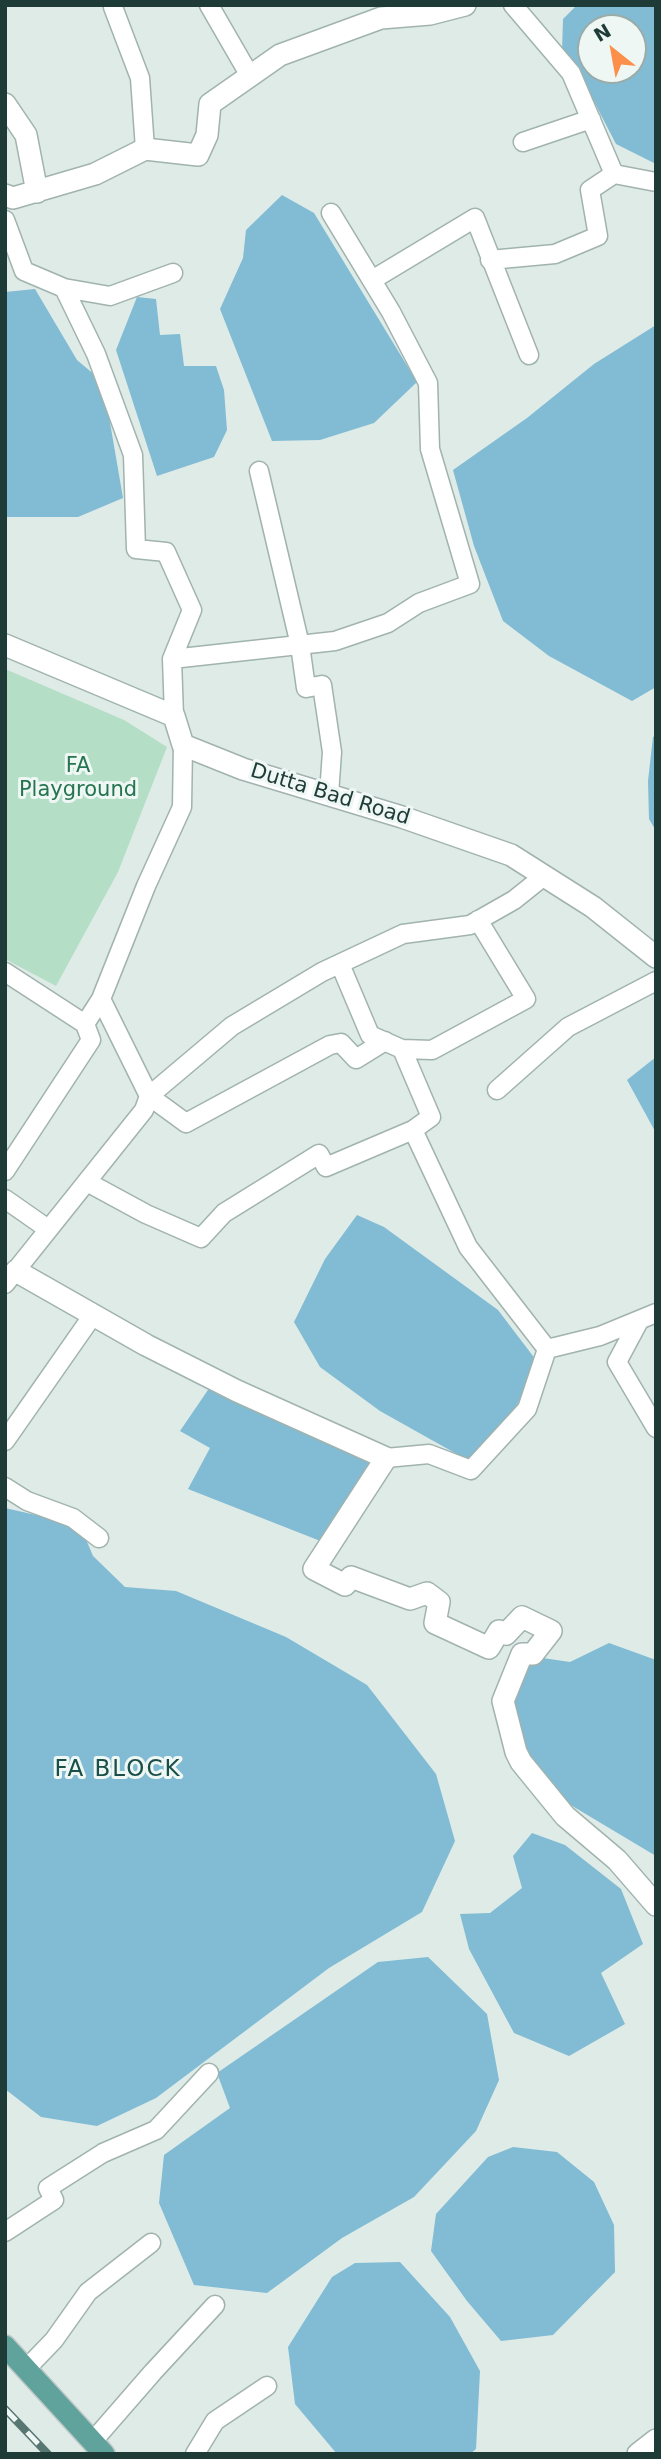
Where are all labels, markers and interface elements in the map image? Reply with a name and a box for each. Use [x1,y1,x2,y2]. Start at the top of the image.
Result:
north arrow [577,14,647,84]
text: N [590,19,615,46]
park label: FA Playground [19,754,137,804]
street label: Dutta Bad Road [247,759,413,831]
district label: FA BLOCK [55,1756,181,1784]

